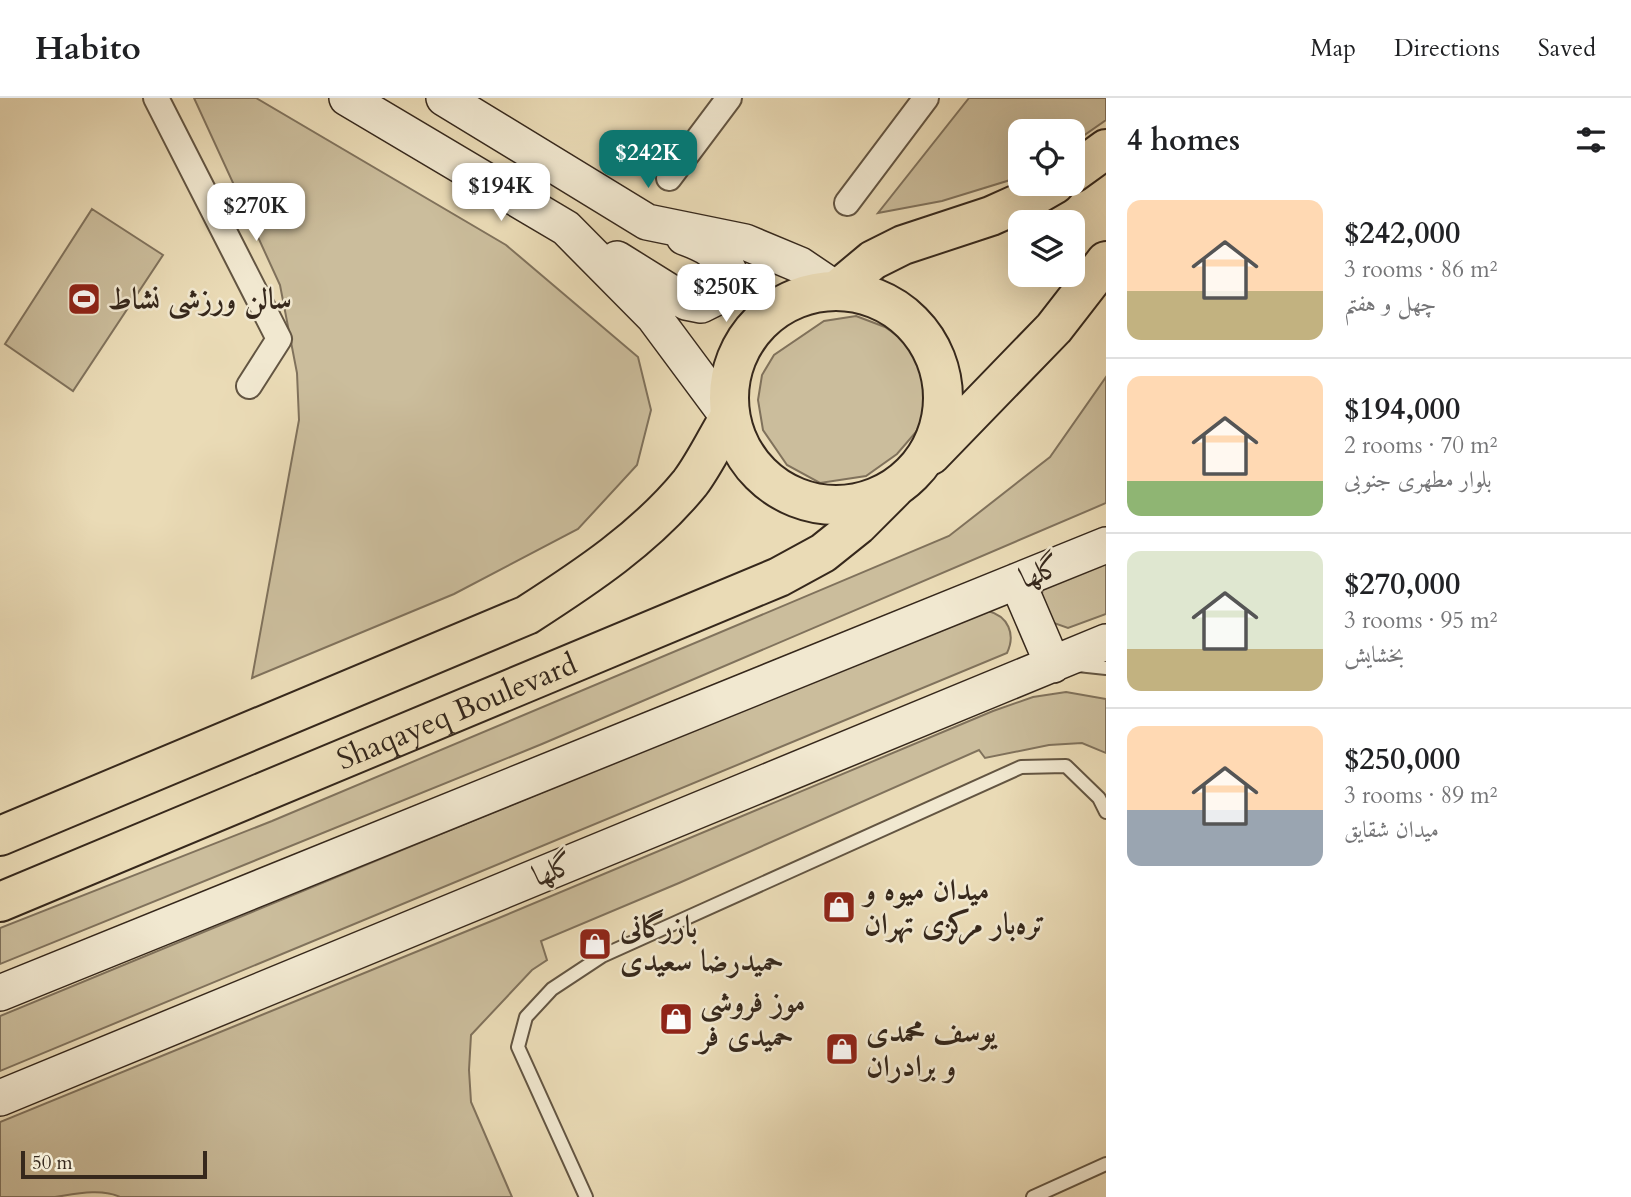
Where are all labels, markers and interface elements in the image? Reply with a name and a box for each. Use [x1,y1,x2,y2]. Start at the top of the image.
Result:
text: Habito [35,26,141,71]
text: Map [1310,32,1356,65]
text: Directions [1394,32,1500,65]
text: Saved [1538,32,1596,65]
map controls [1008,119,1085,287]
button: locate [1008,119,1085,196]
text: 4 homes [1127,120,1240,161]
icon: filters [1572,121,1610,159]
pin: $242K [599,130,697,190]
text: $242K [615,137,681,168]
pin: $194K [452,164,550,223]
text: $194K [468,170,534,201]
pin: $270K [207,184,305,243]
text: $270K [223,190,289,221]
button: layers [1008,210,1085,287]
text: $242,000 [1344,213,1460,254]
icon: home [1183,228,1267,312]
text: 3 rooms · 86 m² [1344,254,1497,285]
pin: $250K [677,264,775,324]
text: $250K [693,271,759,302]
place label: سالن ورزشی نشاط [108,279,292,320]
sports icon: سالن ورزشی نشاط [65,280,103,318]
text: چهل و هفتم [1344,288,1436,319]
text: $194,000 [1344,389,1460,430]
icon: home [1183,404,1267,488]
text: 2 rooms · 70 m² [1344,430,1497,461]
text: بلوار مطهری جنوبی [1344,464,1492,495]
street label: گلها [1013,545,1067,599]
text: $270,000 [1344,564,1460,605]
icon: home [1183,579,1267,663]
text: 3 rooms · 95 m² [1344,605,1497,636]
text: بخشایش [1344,639,1404,670]
street label: Shaqayeq Boulevard [331,643,583,780]
text: $250,000 [1344,739,1460,780]
icon: home [1183,754,1267,838]
text: 3 rooms · 89 m² [1344,780,1497,811]
text: میدان شقایق [1344,814,1439,845]
street label: گلها [526,843,580,897]
place label: میدان میوه و تره‌بار مرکزی تهران [861,870,1045,945]
shop icon: میدان میوه و تره‌بار مرکزی تهران [820,888,858,926]
place label: بازرگانی حمیدرضا سعیدی [619,907,784,982]
shop icon: بازرگانی حمیدرضا سعیدی [576,925,614,963]
place label: موز فروشی حمیدی فر [697,982,805,1057]
shop icon: موز فروشی حمیدی فر [657,1000,695,1038]
place label: یوسف محمدی و برادران [866,1012,999,1087]
shop icon: یوسف محمدی و برادران [823,1030,861,1068]
scale bar [21,1148,206,1180]
text: 50 m [32,1150,73,1176]

